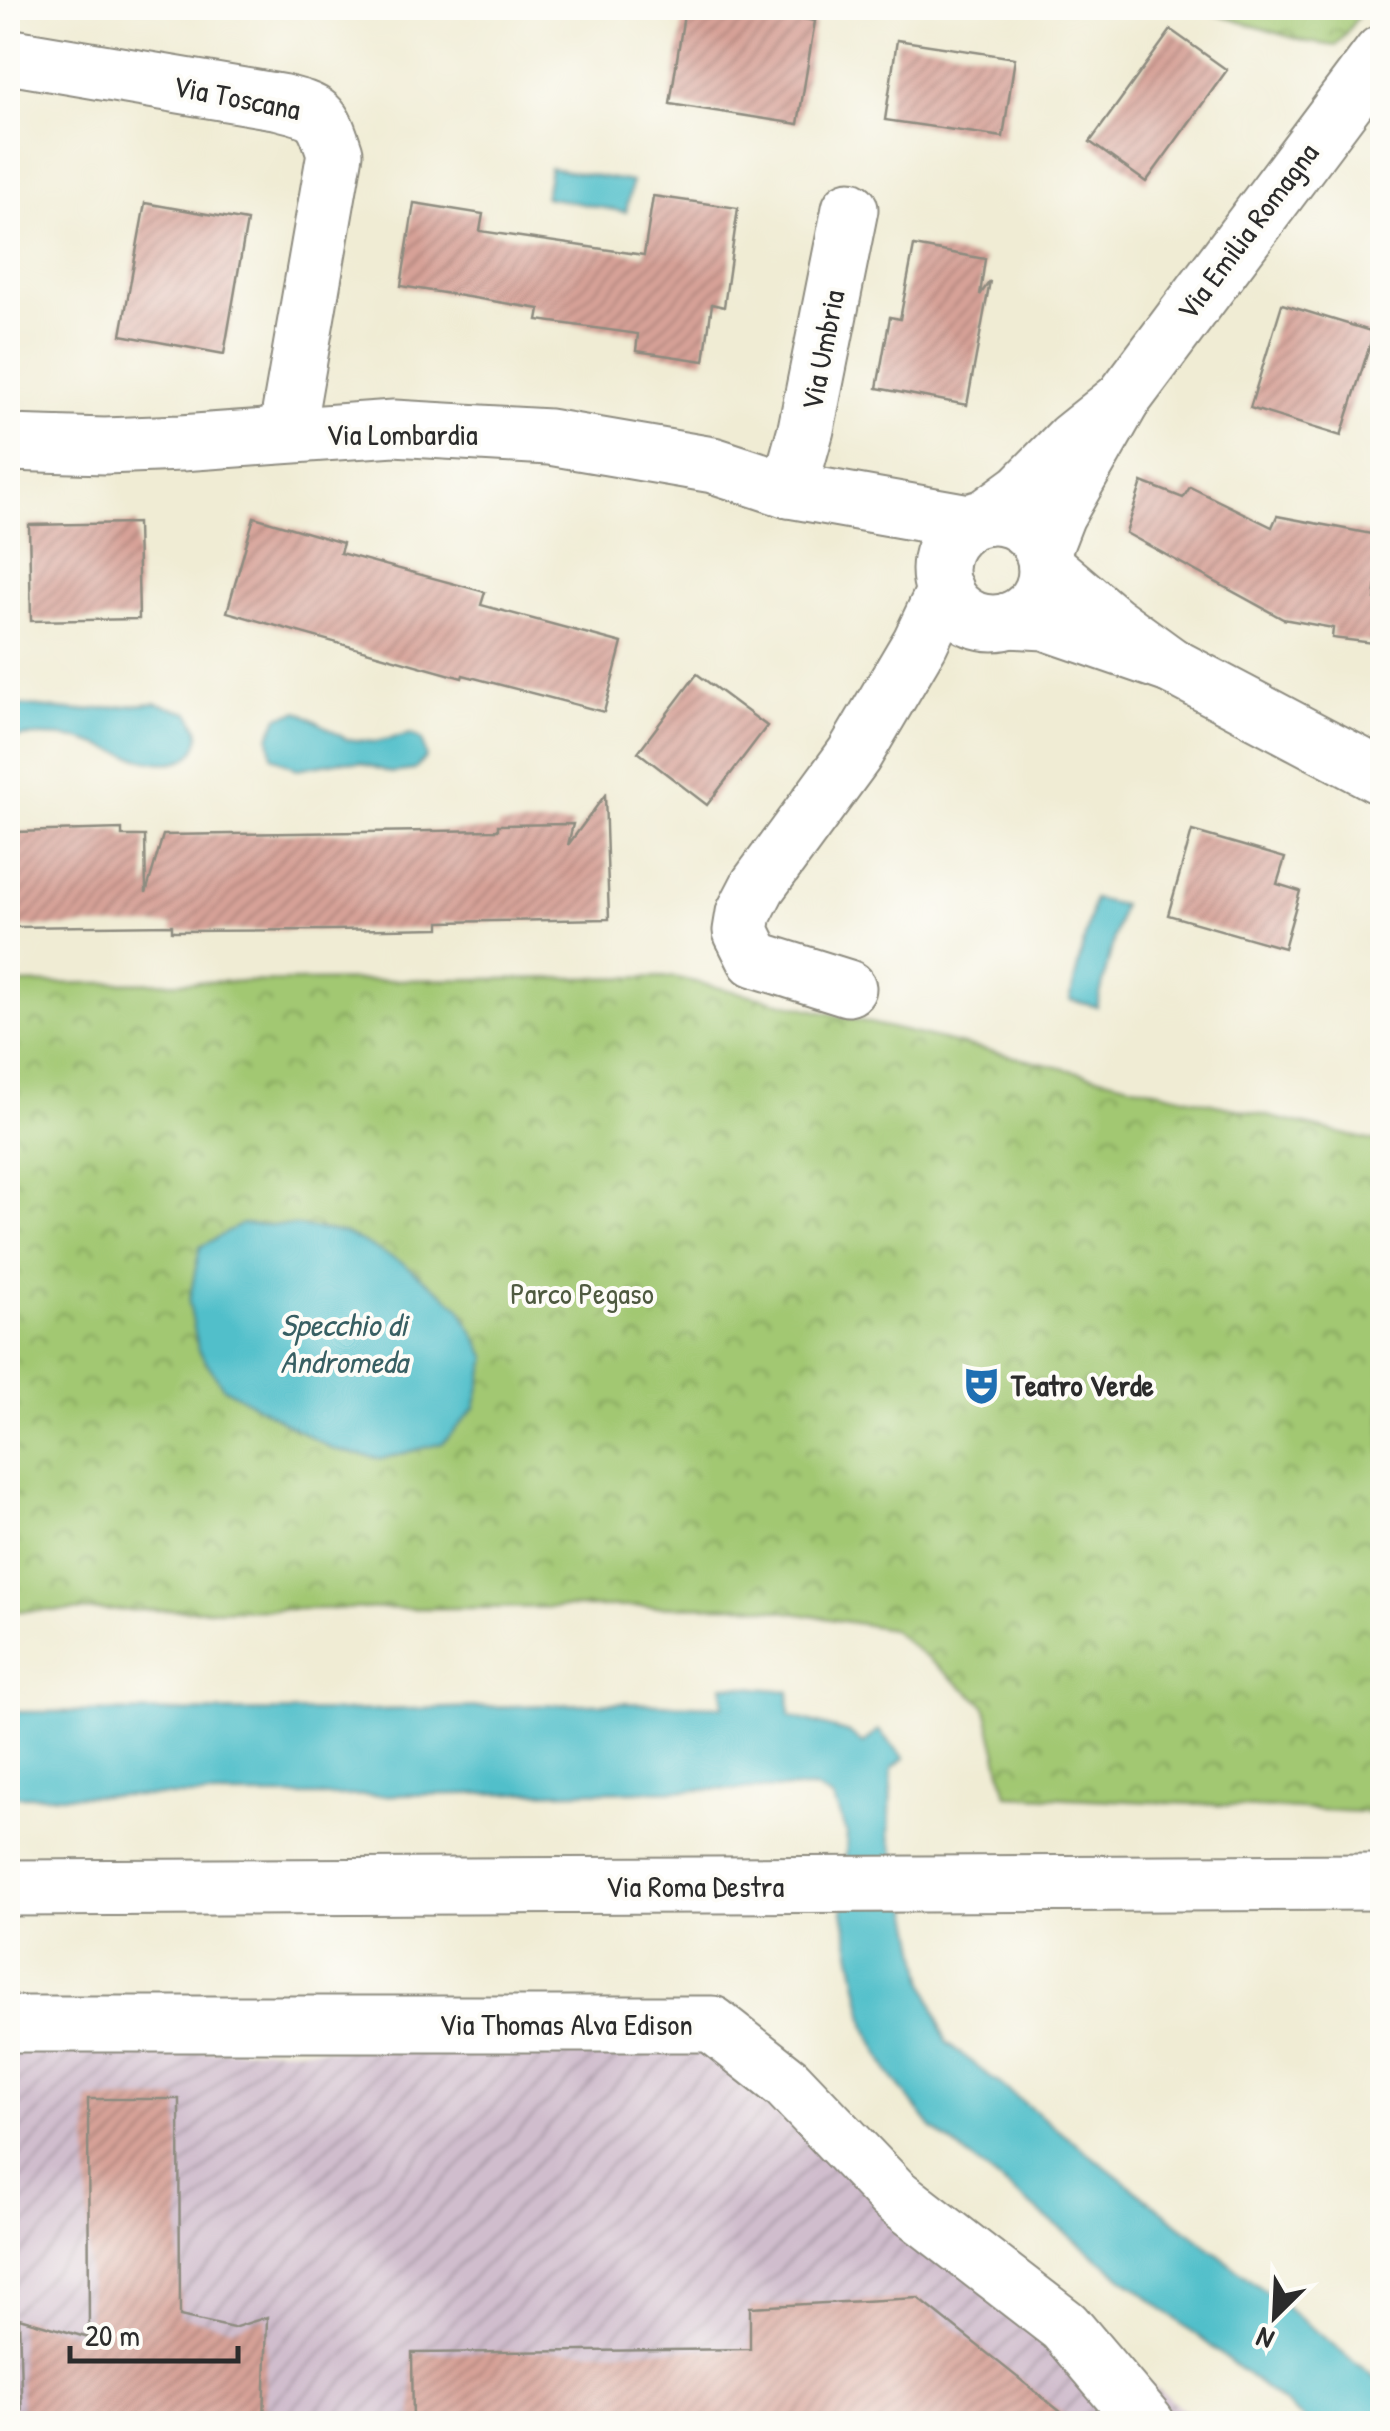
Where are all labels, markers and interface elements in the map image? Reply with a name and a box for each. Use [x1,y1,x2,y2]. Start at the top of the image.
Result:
street label: Via Toscana [170,65,304,129]
street label: Via Emilia Romagna [1167,134,1327,328]
street label: Via Umbria [791,286,853,413]
street label: Via Lombardia [326,414,478,454]
park label: Parco Pegaso [510,1273,654,1313]
water label: Specchio di Andromeda [280,1303,411,1383]
theatre icon: Teatro Verde [960,1364,1002,1406]
place label: Teatro Verde [1010,1365,1154,1405]
street label: Via Roma Destra [606,1866,784,1906]
street label: Via Thomas Alva Edison [439,2004,693,2044]
north arrow [1225,2266,1325,2366]
scale bar [70,2301,238,2363]
text: 20 m [85,2315,140,2355]
text: N [1250,2318,1279,2359]

